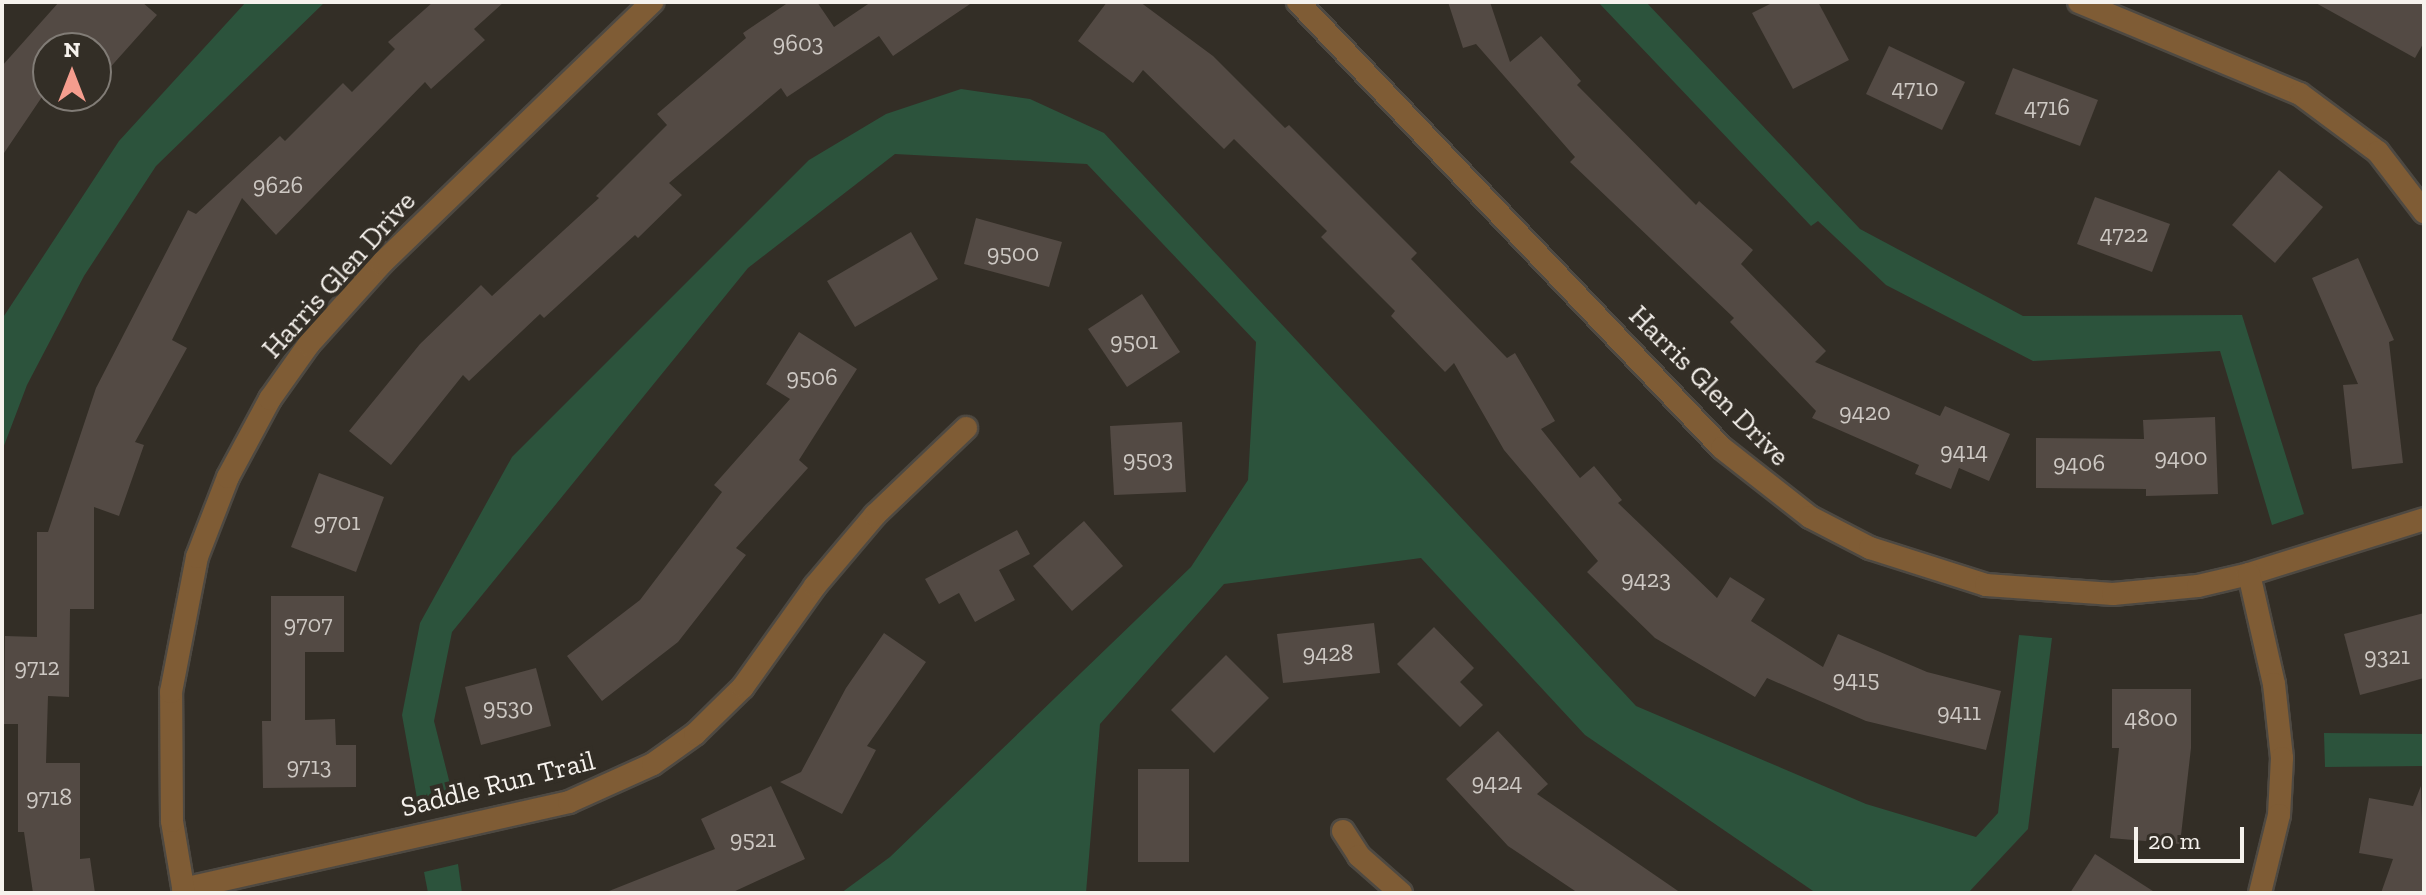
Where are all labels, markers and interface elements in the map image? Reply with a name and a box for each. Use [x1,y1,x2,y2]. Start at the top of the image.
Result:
house number: 9603 [772,29,824,57]
north arrow [32,32,112,112]
text: N [64,36,80,63]
house number: 4710 [1892,74,1938,102]
house number: 4716 [2024,93,2070,121]
house number: 9626 [253,171,303,199]
street label: Harris Glen Drive [255,185,423,365]
house number: 4722 [2100,220,2148,248]
house number: 9500 [987,239,1039,267]
street label: Harris Glen Drive [1622,299,1796,473]
house number: 9501 [1110,327,1158,355]
house number: 9506 [786,363,838,391]
house number: 9420 [1839,398,1891,426]
house number: 9414 [1940,437,1988,465]
house number: 9400 [2154,443,2208,471]
house number: 9503 [1123,445,1173,473]
house number: 9406 [2053,449,2105,477]
house number: 9701 [313,508,361,536]
house number: 9423 [1621,565,1671,593]
house number: 9707 [283,610,333,638]
house number: 9428 [1303,639,1353,667]
house number: 9321 [2364,642,2410,670]
house number: 9712 [14,653,60,681]
house number: 9415 [1832,665,1880,693]
house number: 9530 [483,693,533,721]
house number: 9411 [1937,698,1981,726]
house number: 4800 [2124,704,2178,732]
street label: Saddle Run Trail [397,744,599,824]
house number: 9713 [286,752,332,780]
house number: 9424 [1472,768,1522,796]
house number: 9718 [26,783,72,811]
scale bar [2138,811,2248,861]
house number: 9521 [730,825,776,853]
text: 20 m [2148,826,2200,855]

